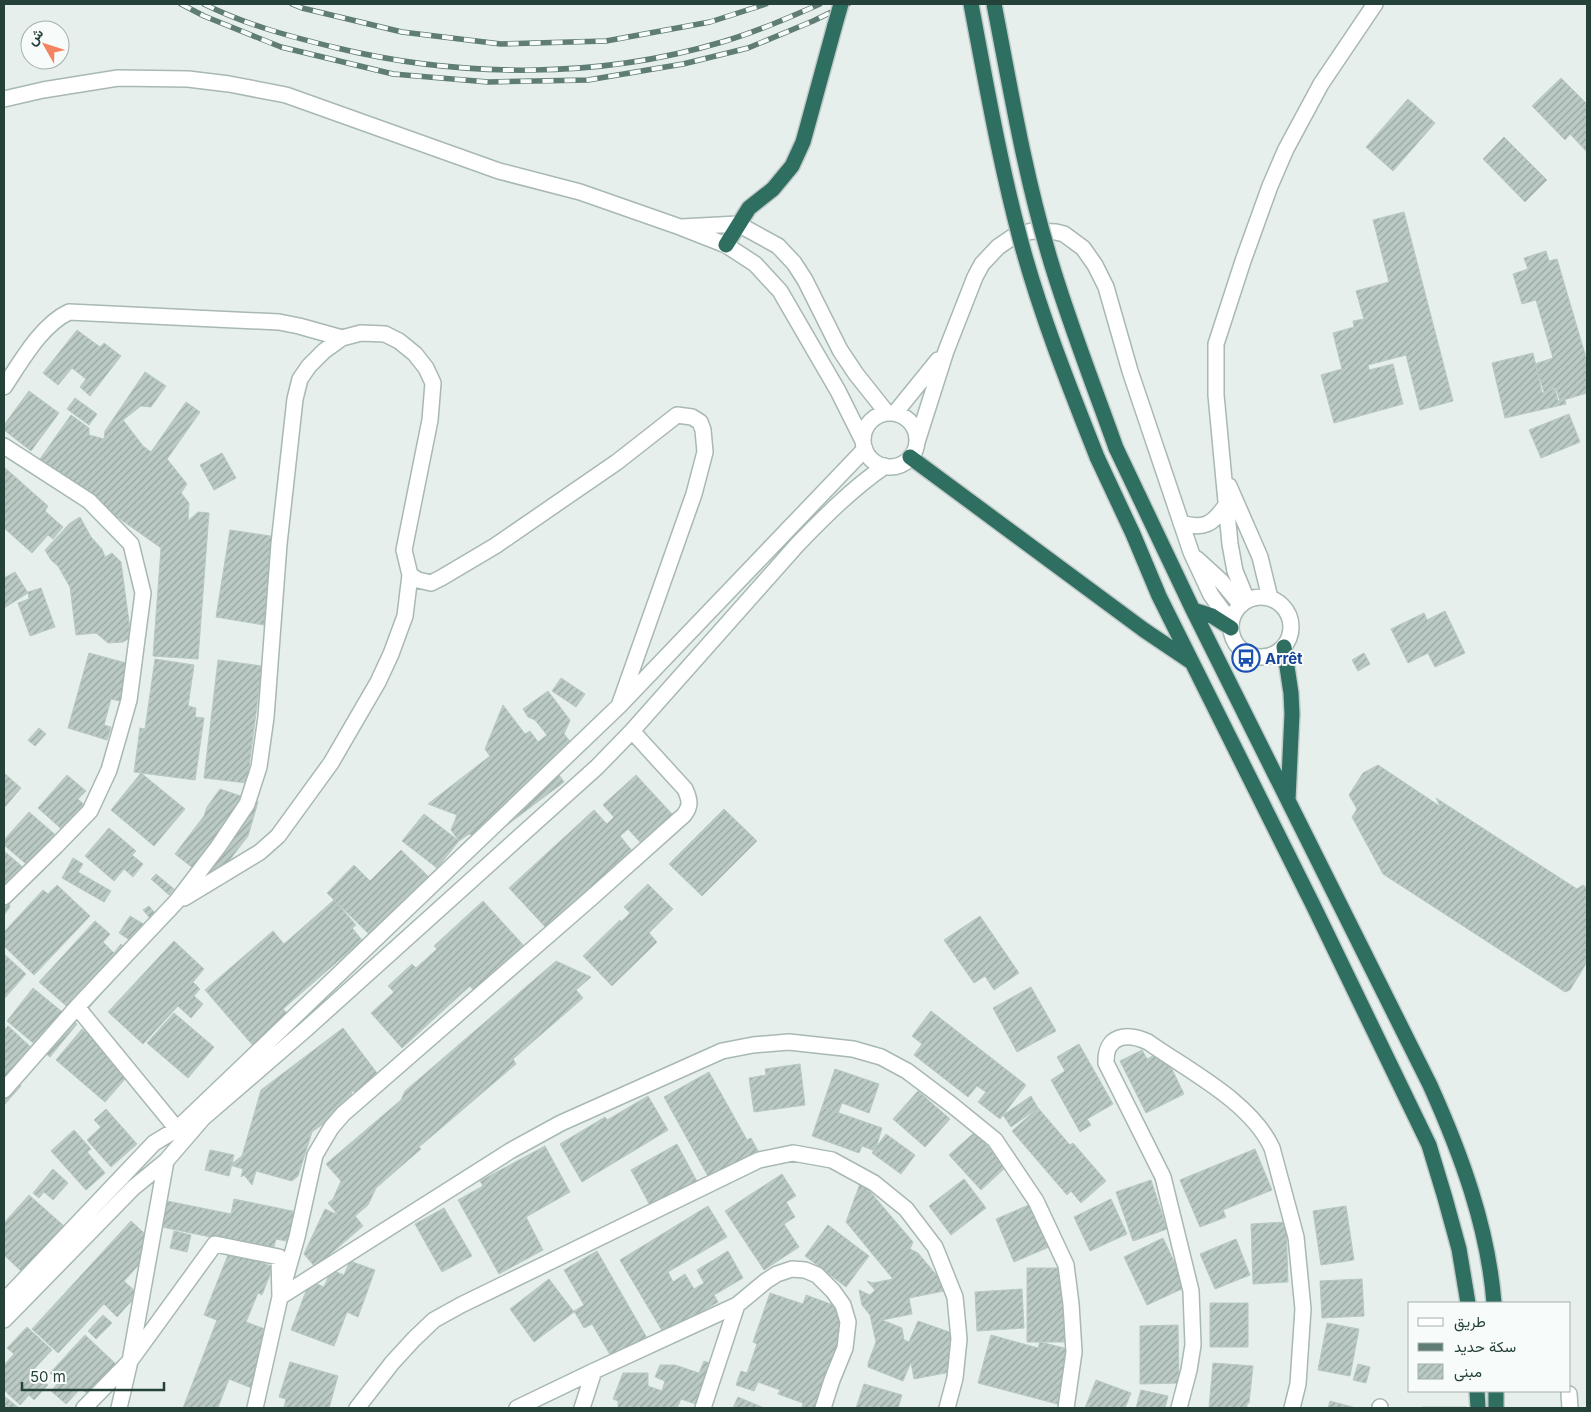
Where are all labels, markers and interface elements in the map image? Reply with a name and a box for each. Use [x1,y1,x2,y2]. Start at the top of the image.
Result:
north arrow [20,20,70,70]
text: ش [23,24,47,49]
bus stop icon: Arrêt [1231,643,1261,673]
place label: Arrêt [1265,649,1303,668]
legend [1408,1302,1571,1392]
text: طريق [1454,1312,1486,1332]
text: سكة حديد [1454,1337,1516,1356]
scale bar [22,1360,165,1392]
text: مبنى [1454,1362,1482,1382]
text: 50 m [30,1367,66,1386]

